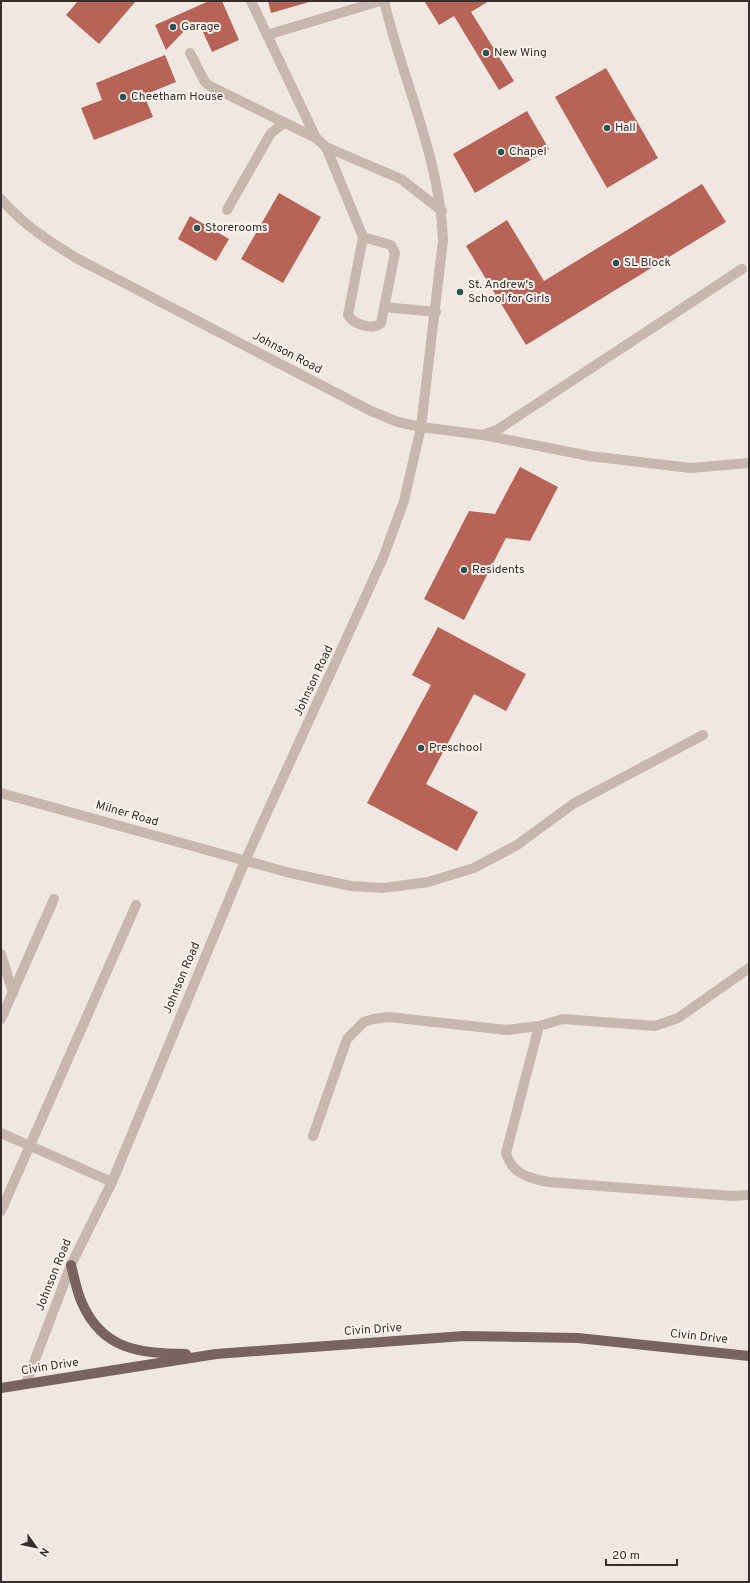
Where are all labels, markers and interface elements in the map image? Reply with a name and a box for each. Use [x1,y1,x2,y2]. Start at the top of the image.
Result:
place label: Garage [181,19,220,35]
marker: Garage [168,22,178,32]
place label: New Wing [494,45,547,61]
marker: New Wing [481,48,491,58]
place label: Cheetham House [131,89,223,105]
marker: Cheetham House [118,92,128,102]
place label: Hall [615,120,636,136]
marker: Hall [602,123,612,133]
place label: Chapel [509,144,547,160]
marker: Chapel [496,147,506,157]
place label: Storerooms [205,220,268,236]
marker: Storerooms [192,223,202,233]
place label: SL Block [624,255,671,271]
marker: SL Block [611,258,621,268]
place label: St. Andrew's School for Girls [468,277,550,307]
marker: St. Andrew's School for Girls [455,287,465,297]
street label: Johnson Road [250,328,324,378]
place label: Residents [472,562,525,578]
marker: Residents [459,565,469,575]
street label: Johnson Road [291,643,337,719]
place label: Preschool [429,740,482,756]
marker: Preschool [416,743,426,753]
street label: Milner Road [94,797,160,831]
street label: Johnson Road [160,940,204,1016]
street label: Johnson Road [32,1237,76,1313]
street label: Civin Drive [344,1320,402,1340]
street label: Civin Drive [669,1326,729,1348]
street label: Civin Drive [20,1355,80,1379]
north arrow [16,1527,56,1567]
scale bar [606,1541,677,1567]
text: N [36,1545,52,1559]
text: 20 m [612,1548,640,1564]

